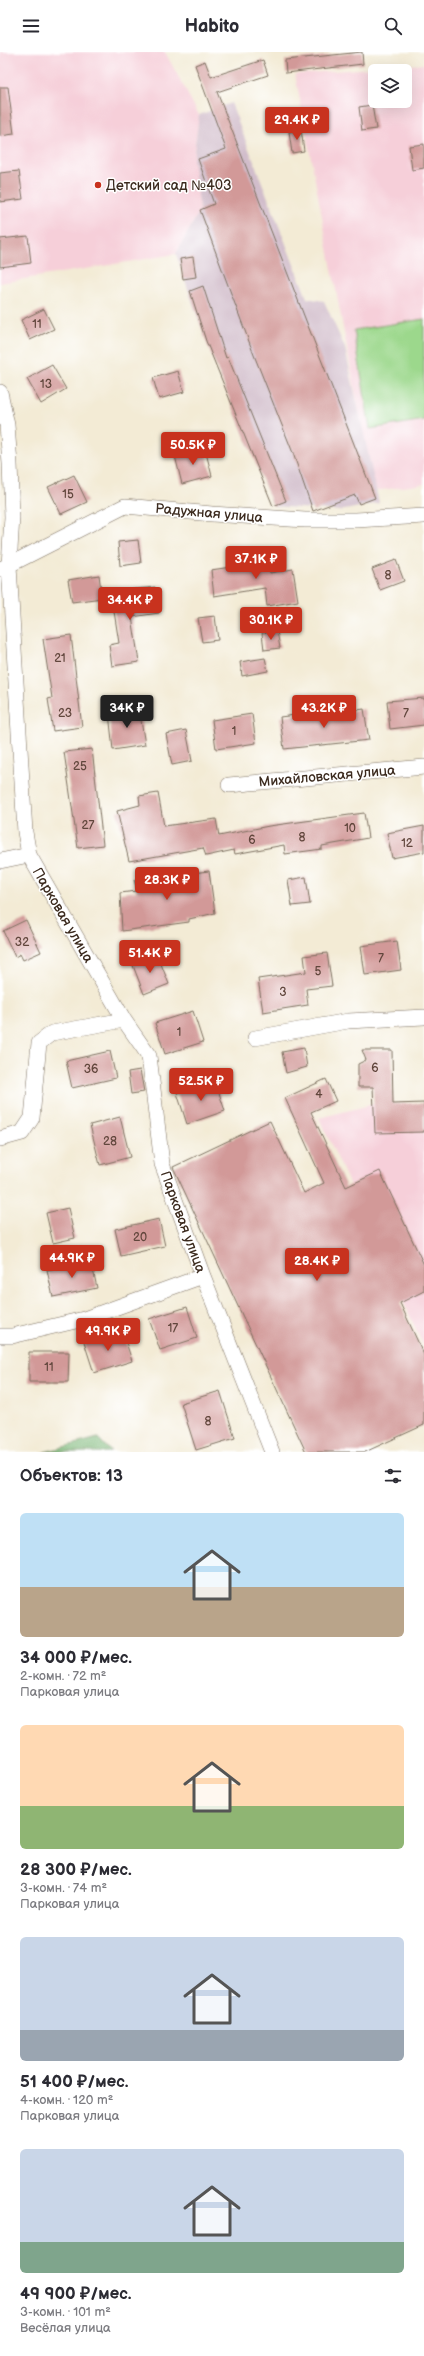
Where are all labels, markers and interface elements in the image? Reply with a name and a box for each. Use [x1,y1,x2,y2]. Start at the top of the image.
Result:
icon: menu [20,15,42,37]
icon: search [382,15,404,37]
text: Habito [185,16,239,37]
map controls [368,64,412,108]
button: layers [368,64,412,108]
pin: 29.4K ₽ [260,107,334,141]
text: 29.4K ₽ [274,112,320,128]
place label: Детский сад №403 [106,177,232,194]
marker: Детский сад №403 [93,180,103,190]
house number: 11 [32,317,42,332]
house number: 13 [40,377,52,392]
pin: 50.5K ₽ [156,432,230,466]
text: 50.5K ₽ [170,437,216,453]
house number: 15 [62,487,74,502]
street label: Радужная улица [154,500,264,526]
pin: 37.1K ₽ [219,546,293,580]
text: 37.1K ₽ [234,551,278,567]
house number: 8 [385,568,392,583]
pin: 34.4K ₽ [93,587,167,621]
text: 34.4K ₽ [107,592,153,608]
pin: 30.1K ₽ [234,607,308,641]
text: 30.1K ₽ [249,612,293,628]
house number: 21 [54,651,66,666]
pin: 34K ₽ [99,695,155,729]
pin: 43.2K ₽ [287,695,361,729]
text: 34K ₽ [109,700,145,716]
text: 43.2K ₽ [301,700,347,716]
house number: 23 [58,706,72,721]
house number: 7 [403,706,409,721]
house number: 1 [232,724,236,739]
house number: 25 [73,759,87,774]
street label: Михайловская улица [258,761,397,790]
house number: 27 [82,818,95,833]
house number: 10 [344,821,356,836]
house number: 8 [299,830,306,845]
house number: 6 [248,833,256,848]
house number: 12 [401,836,413,851]
street label: Парковая улица [29,864,97,966]
pin: 28.3K ₽ [130,867,204,901]
text: 28.3K ₽ [144,872,190,888]
house number: 32 [15,935,29,950]
pin: 51.4K ₽ [113,940,187,974]
text: 51.4K ₽ [128,945,172,961]
house number: 7 [378,951,384,966]
house number: 5 [315,964,322,979]
house number: 3 [279,985,287,1000]
house number: 1 [177,1025,181,1040]
house number: 6 [371,1061,379,1076]
house number: 36 [84,1062,98,1077]
pin: 52.5K ₽ [164,1068,238,1102]
text: 52.5K ₽ [178,1073,224,1089]
house number: 4 [315,1087,323,1102]
house number: 28 [103,1134,117,1149]
street label: Парковая улица [157,1169,210,1276]
house number: 20 [133,1230,147,1245]
pin: 44.9K ₽ [35,1245,109,1279]
pin: 28.4K ₽ [280,1248,354,1282]
text: 44.9K ₽ [49,1250,95,1266]
text: 28.4K ₽ [294,1253,340,1269]
pin: 49.9K ₽ [71,1318,145,1352]
house number: 17 [168,1321,178,1336]
text: 49.9K ₽ [85,1323,131,1339]
house number: 11 [44,1360,54,1375]
house number: 8 [205,1414,212,1429]
icon: filters [382,1465,404,1487]
text: Объектов: 13 [20,1466,123,1486]
icon: home [176,1539,248,1611]
text: 34 000 ₽/мес. [20,1648,132,1668]
text: 2-комн. · 72 m² [20,1668,106,1684]
text: Парковая улица [20,1684,119,1700]
icon: home [176,1751,248,1823]
text: 28 300 ₽/мес. [20,1860,132,1880]
text: 3-комн. · 74 m² [20,1880,107,1896]
text: Парковая улица [20,1896,119,1912]
icon: home [176,1963,248,2035]
text: 51 400 ₽/мес. [20,2072,129,2092]
text: 4-комн. · 120 m² [20,2092,113,2108]
text: Парковая улица [20,2108,119,2124]
icon: home [176,2175,248,2247]
text: 49 900 ₽/мес. [20,2284,131,2304]
text: 3-комн. · 101 m² [20,2304,111,2320]
text: Весёлая улица [20,2320,111,2336]

